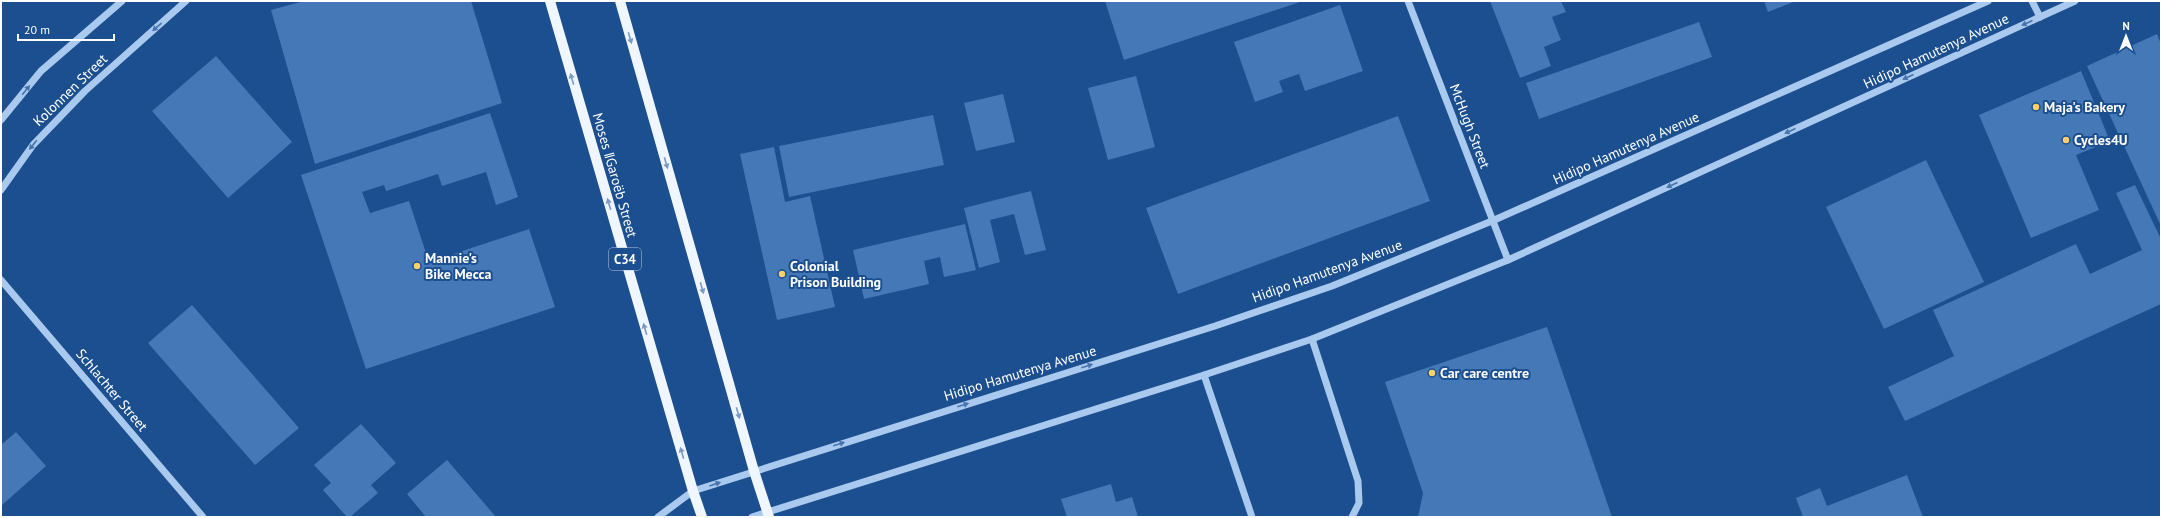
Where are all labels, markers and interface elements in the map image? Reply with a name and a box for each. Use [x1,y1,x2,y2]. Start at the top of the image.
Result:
street label: Hidipo Hamutenya Avenue [1860,9,2012,93]
scale bar [18,16,114,42]
north arrow [2106,16,2146,56]
text: N [2122,19,2130,33]
one-way arrow [2020,21,2032,27]
text: 20 m [24,22,50,37]
one-way arrow [152,22,162,31]
one-way arrow [627,33,633,45]
street label: Kolonnen Street [29,50,111,130]
one-way arrow [569,73,575,85]
one-way arrow [1902,75,1914,81]
street label: McHugh Street [1446,81,1494,171]
one-way arrow [21,84,30,95]
place label: Maja's Bakery [2044,98,2125,116]
marker: Maja's Bakery [2031,102,2041,112]
street label: Hidipo Hamutenya Avenue [1550,108,1702,188]
street label: Moses ǁGaroëb Street [589,111,641,240]
one-way arrow [1784,128,1796,135]
place label: Cycles4U [2074,131,2128,149]
marker: Cycles4U [2061,135,2071,145]
one-way arrow [29,140,37,151]
one-way arrow [663,158,669,170]
one-way arrow [1665,183,1677,189]
one-way arrow [606,197,612,209]
street label: Hidipo Hamutenya Avenue [1250,235,1404,307]
road number: C34 [609,248,641,270]
place label: Mannie's Bike Mecca [425,249,492,283]
place label: Colonial Prison Building [790,257,881,291]
marker: Mannie's Bike Mecca [412,261,422,271]
marker: Colonial Prison Building [777,269,787,279]
one-way arrow [699,283,705,295]
one-way arrow [642,322,648,334]
street label: Hidipo Hamutenya Avenue [942,341,1098,405]
street label: Schlachter Street [72,345,152,435]
one-way arrow [1082,363,1094,369]
place label: Car care centre [1440,364,1529,382]
marker: Car care centre [1427,368,1437,378]
one-way arrow [958,402,970,408]
one-way arrow [735,407,741,420]
one-way arrow [834,441,846,447]
one-way arrow [679,447,685,459]
one-way arrow [710,480,722,486]

